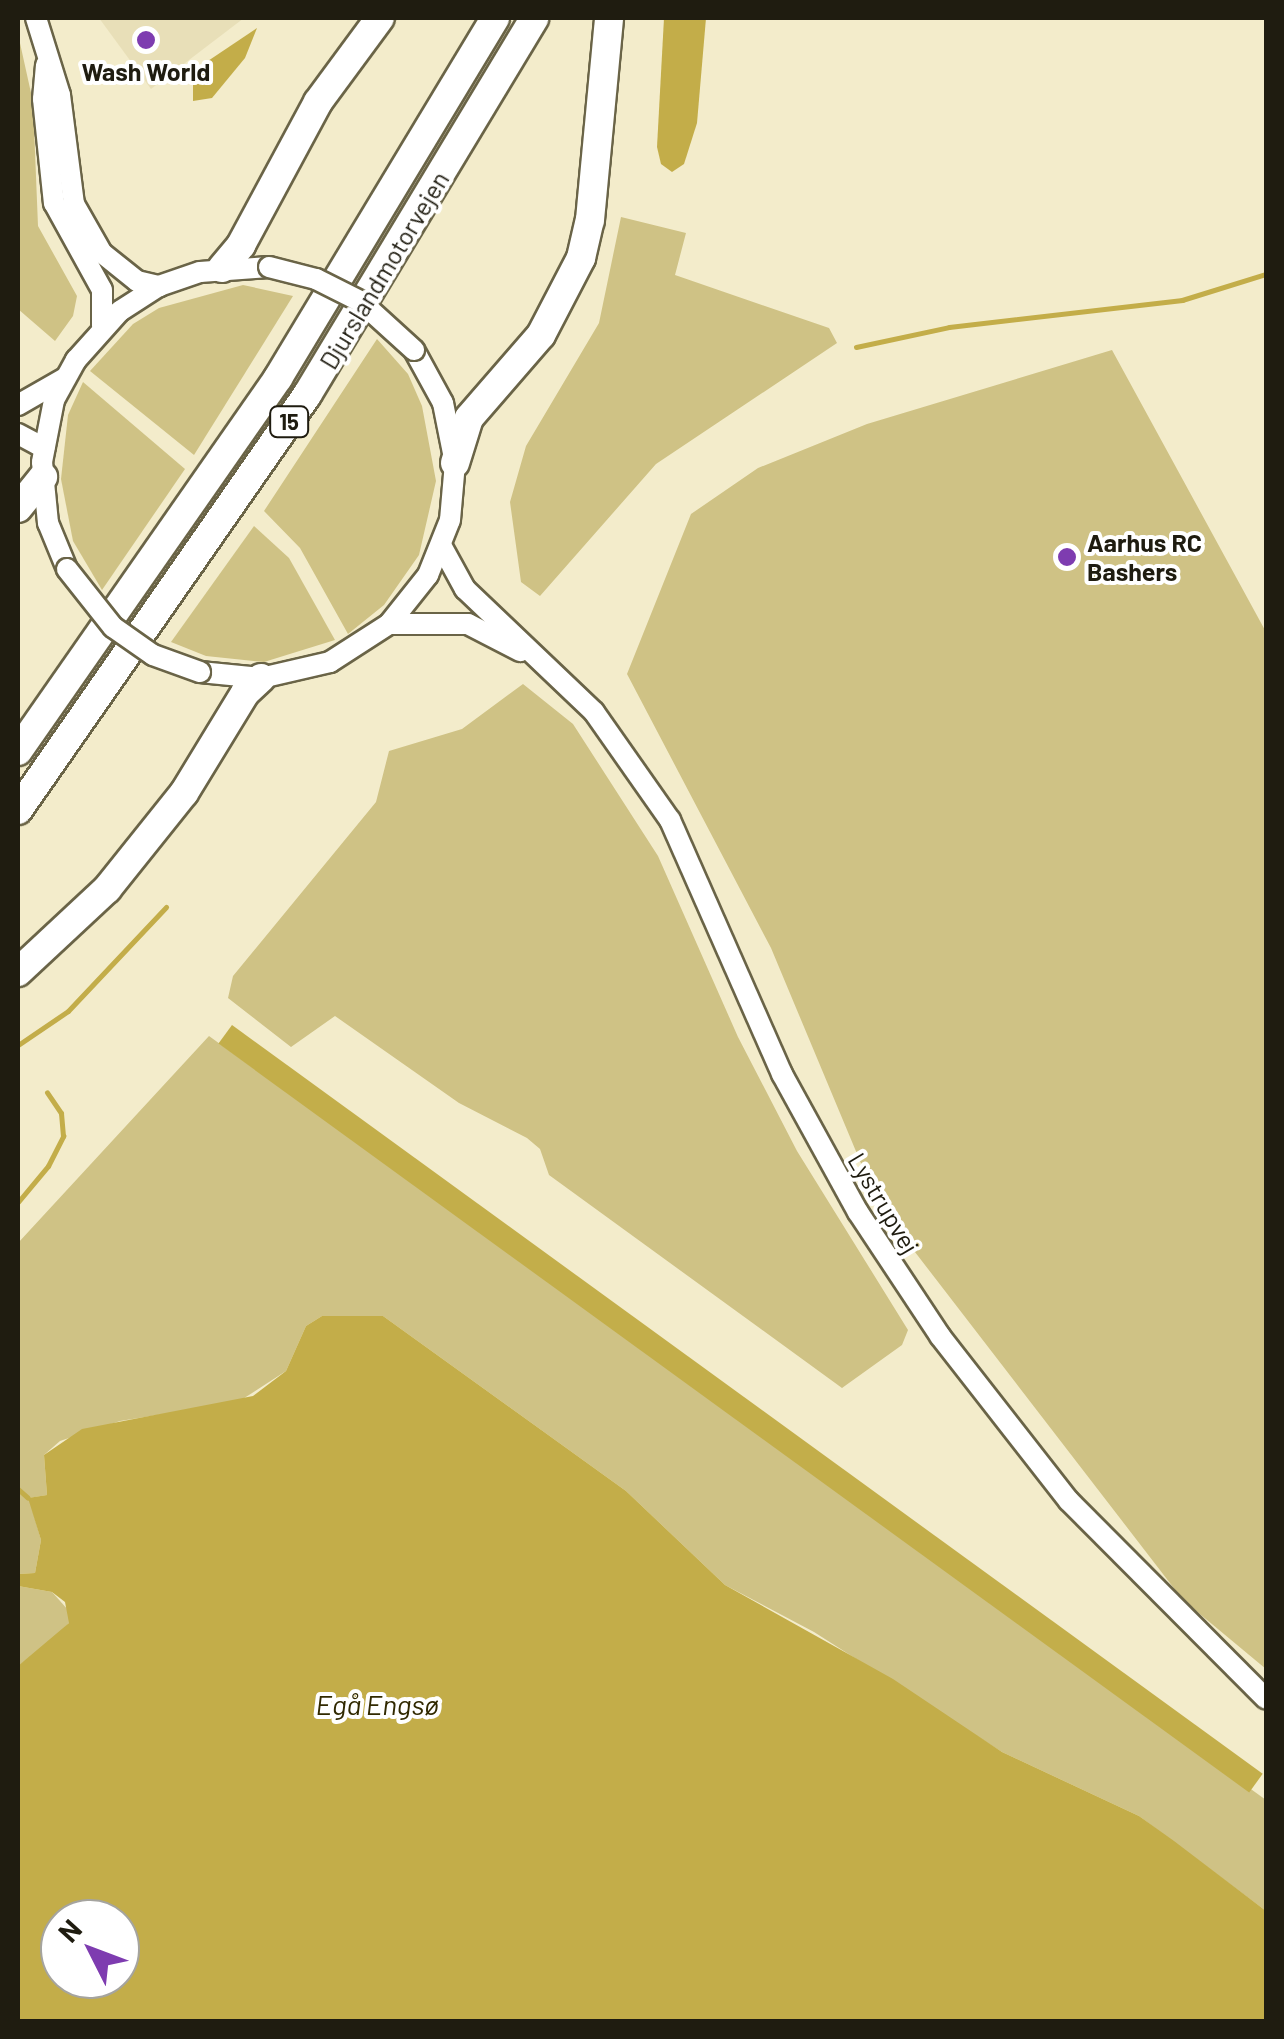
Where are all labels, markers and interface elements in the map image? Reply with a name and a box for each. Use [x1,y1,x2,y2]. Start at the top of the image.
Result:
marker: Wash World [135,29,157,51]
place label: Wash World [82,56,210,86]
street label: Djurslandmotorvejen [313,166,455,374]
road number: 15 [269,405,309,439]
place label: Aarhus RC Bashers [1087,528,1202,587]
marker: Aarhus RC Bashers [1056,546,1078,568]
street label: Lystrupvej [842,1147,926,1259]
water label: Egå Engsø [315,1687,439,1721]
north arrow [40,1899,140,1999]
text: N [50,1912,88,1949]

